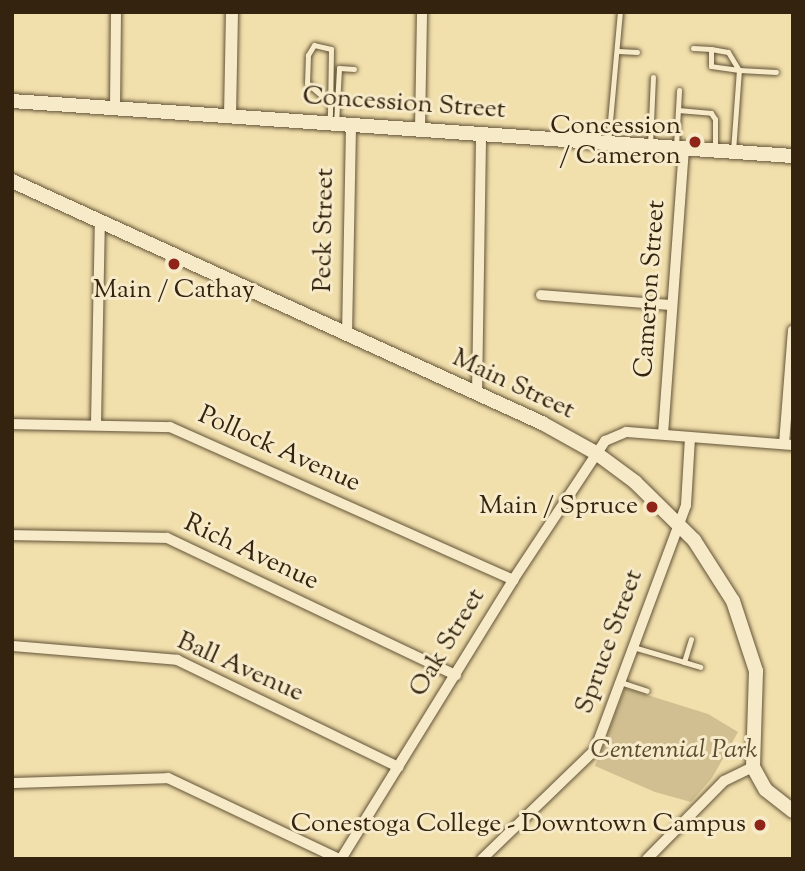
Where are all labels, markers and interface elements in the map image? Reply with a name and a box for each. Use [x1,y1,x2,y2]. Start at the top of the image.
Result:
street label: Concession Street [301,81,507,127]
place label: Concession / Cameron [550,111,681,172]
marker: Concession / Cameron [687,134,703,150]
street label: Peck Street [308,168,342,292]
street label: Cameron Street [629,199,673,379]
marker: Main / Cathay [166,256,182,272]
place label: Main / Cathay [93,275,255,307]
street label: Main Street [447,343,579,427]
street label: Pollock Avenue [193,400,365,500]
place label: Main / Spruce [479,491,638,523]
marker: Main / Spruce [644,499,660,515]
street label: Rich Avenue [179,508,323,598]
street label: Spruce Street [569,566,651,718]
street label: Oak Street [403,583,493,703]
street label: Ball Avenue [172,626,308,710]
park label: Centennial Park [590,735,758,767]
place label: Conestoga College - Downtown Campus [291,809,746,841]
marker: Conestoga College - Downtown Campus [752,817,768,833]

